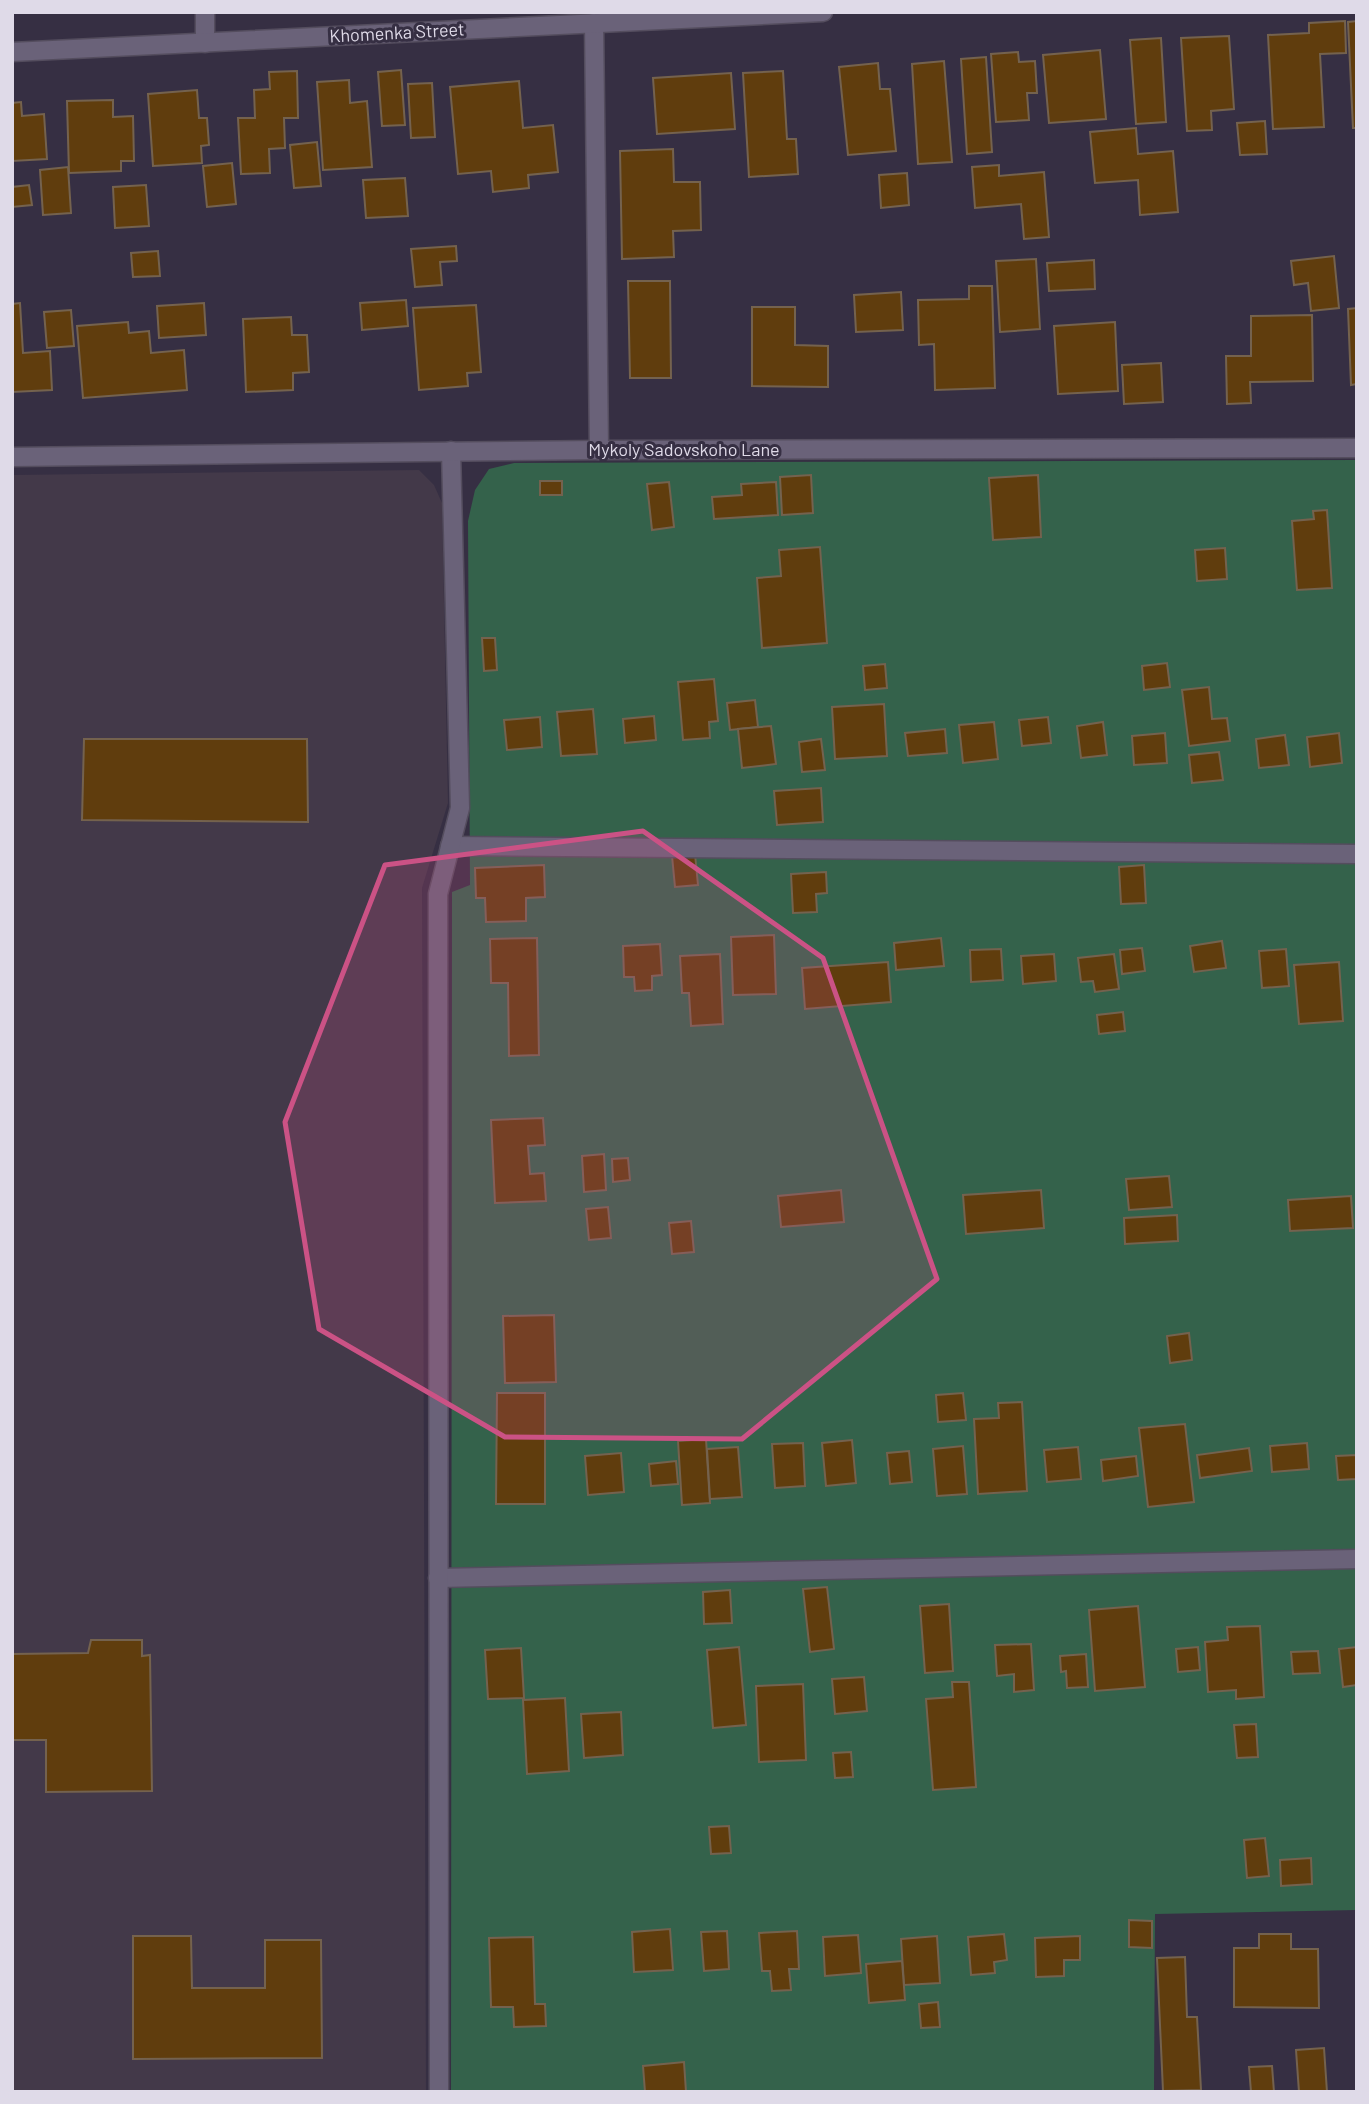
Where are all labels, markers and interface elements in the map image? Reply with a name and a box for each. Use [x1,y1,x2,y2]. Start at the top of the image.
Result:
street label: Khomenka Street [329,17,465,47]
street label: Mykoly Sadovskoho Lane [588,438,780,460]

